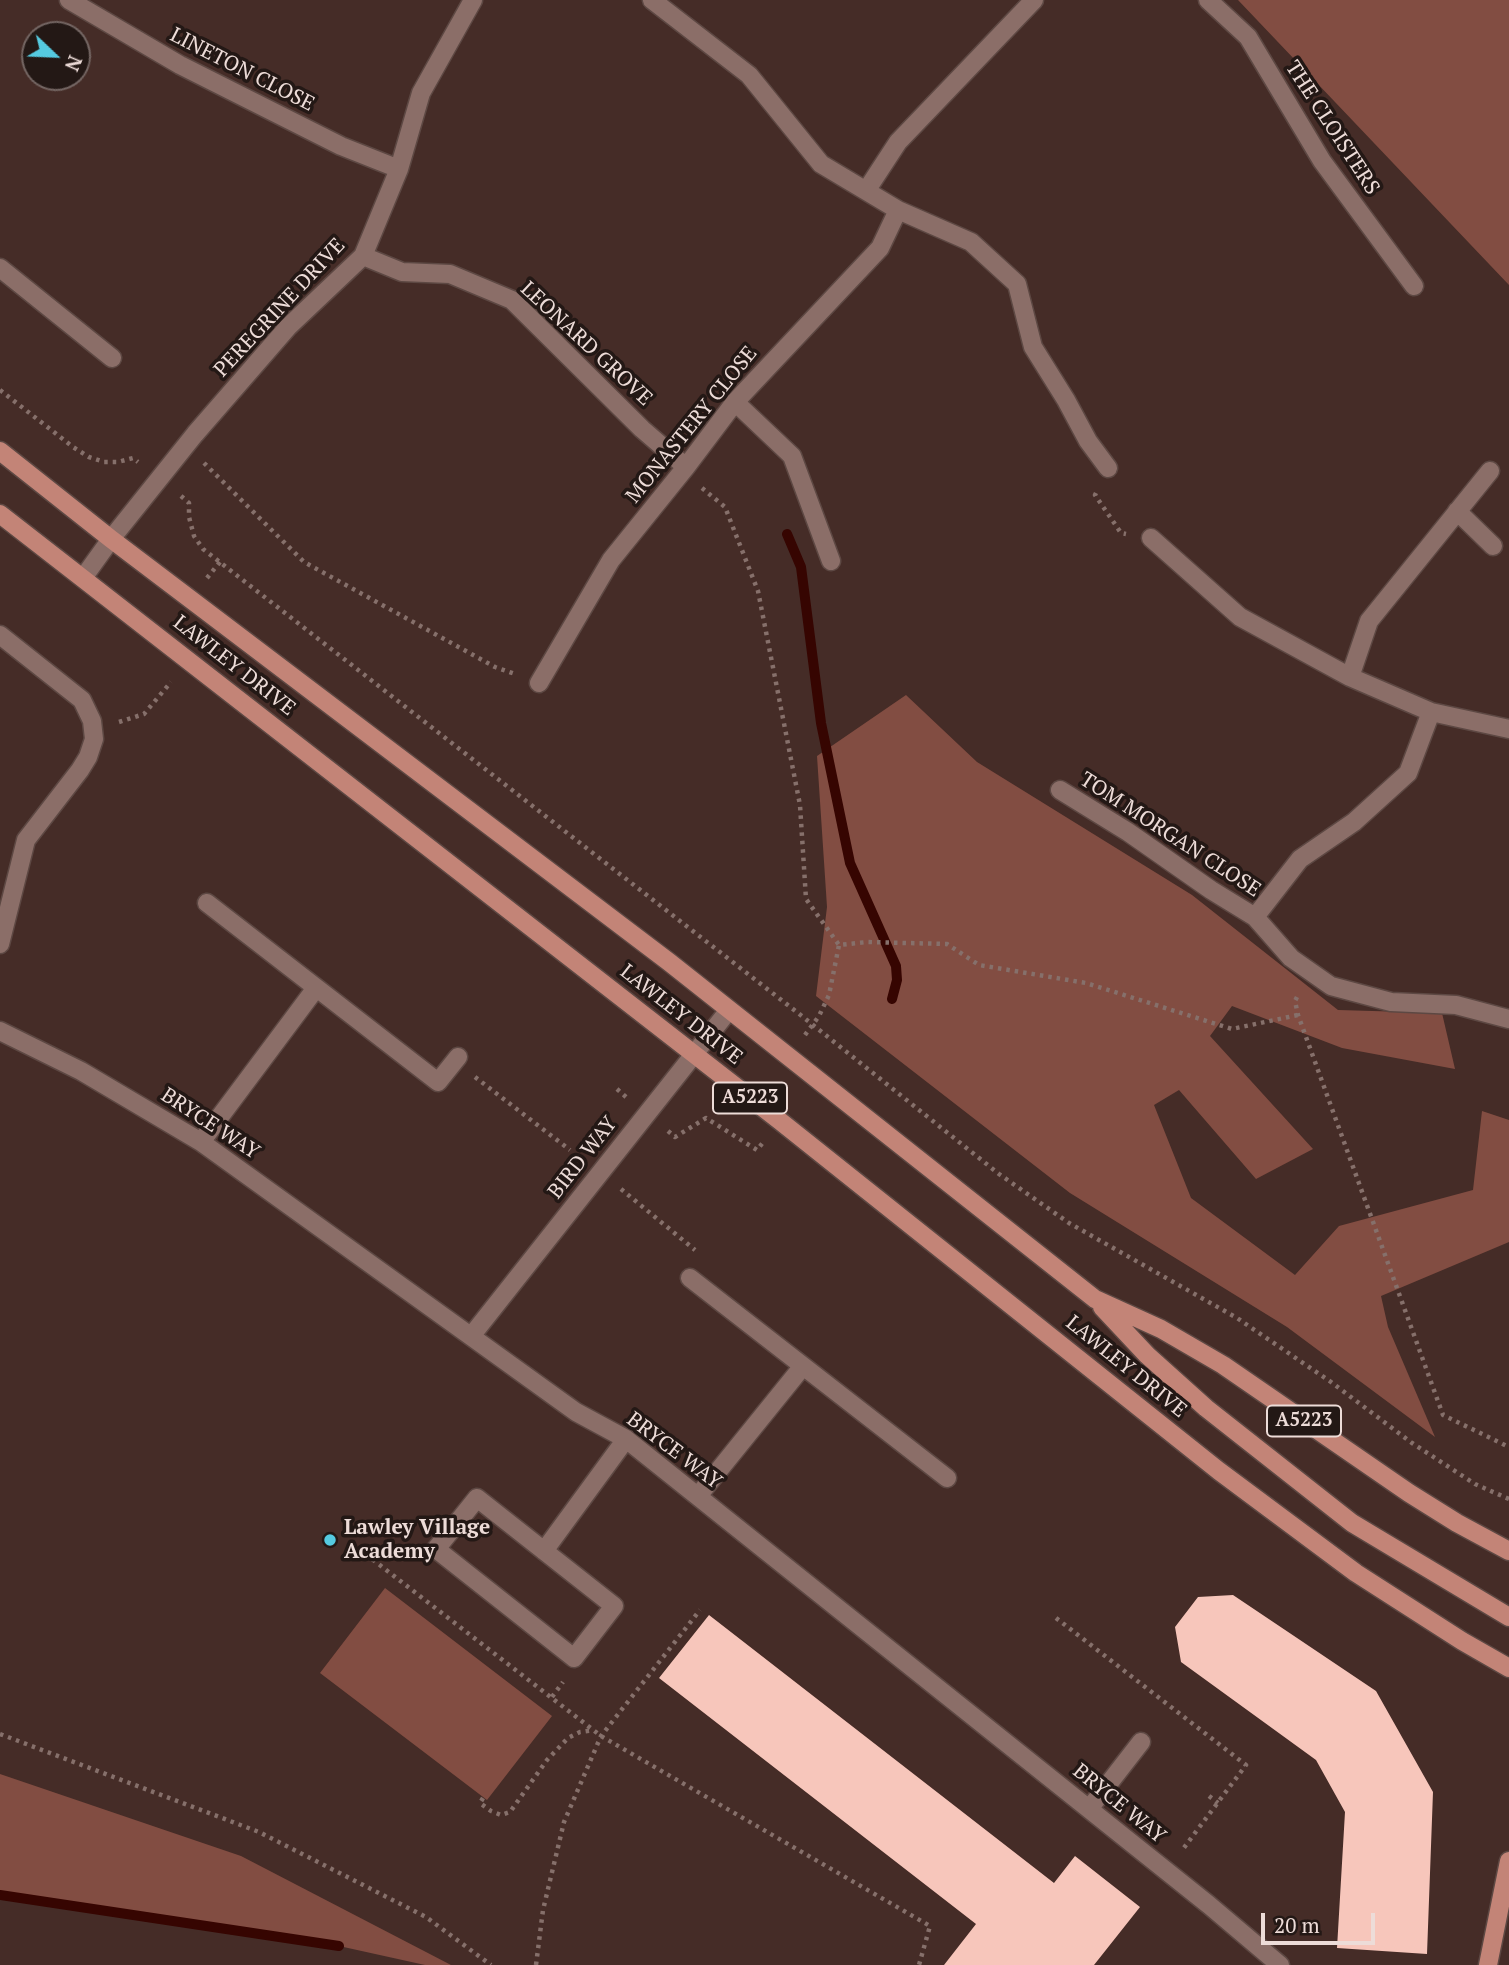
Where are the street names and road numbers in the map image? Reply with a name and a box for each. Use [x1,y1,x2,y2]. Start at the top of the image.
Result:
street label: LINETON CLOSE [166,23,318,117]
street label: THE CLOISTERS [1279,56,1385,200]
street label: PEREGRINE DRIVE [209,233,351,383]
street label: LEONARD GROVE [515,277,657,411]
street label: MONASTERY CLOSE [621,342,763,508]
street label: LAWLEY DRIVE [168,610,300,722]
street label: TOM MORGAN CLOSE [1075,767,1265,903]
street label: LAWLEY DRIVE [615,959,747,1071]
road number: A5223 [713,1082,787,1114]
street label: BRYCE WAY [156,1083,264,1165]
street label: BIRD WAY [543,1112,623,1204]
street label: LAWLEY DRIVE [1060,1311,1192,1423]
road number: A5223 [1267,1406,1341,1436]
street label: BRYCE WAY [622,1407,726,1495]
street label: BRYCE WAY [1067,1759,1171,1849]

